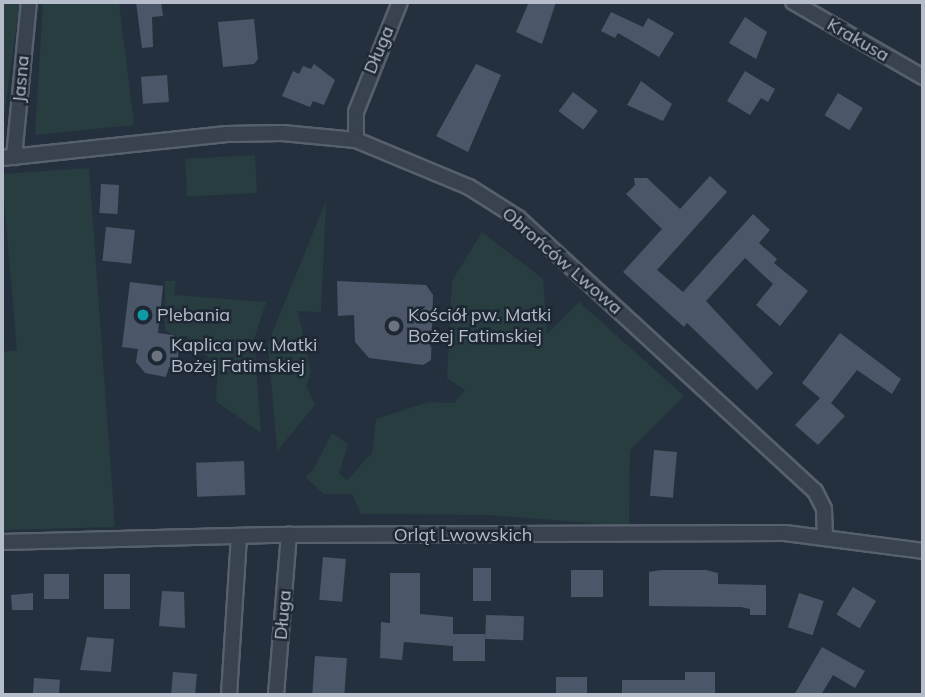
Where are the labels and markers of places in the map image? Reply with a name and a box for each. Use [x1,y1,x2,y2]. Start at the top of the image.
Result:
place label: Plebania [157,304,230,326]
place label: Kościół pw. Matki Bożej Fatimskiej [408,305,551,348]
marker: Plebania [135,307,151,323]
marker: Kościół pw. Matki Bożej Fatimskiej [386,318,402,334]
place label: Kaplica pw. Matki Bożej Fatimskiej [171,335,317,378]
marker: Kaplica pw. Matki Bożej Fatimskiej [149,348,165,364]

